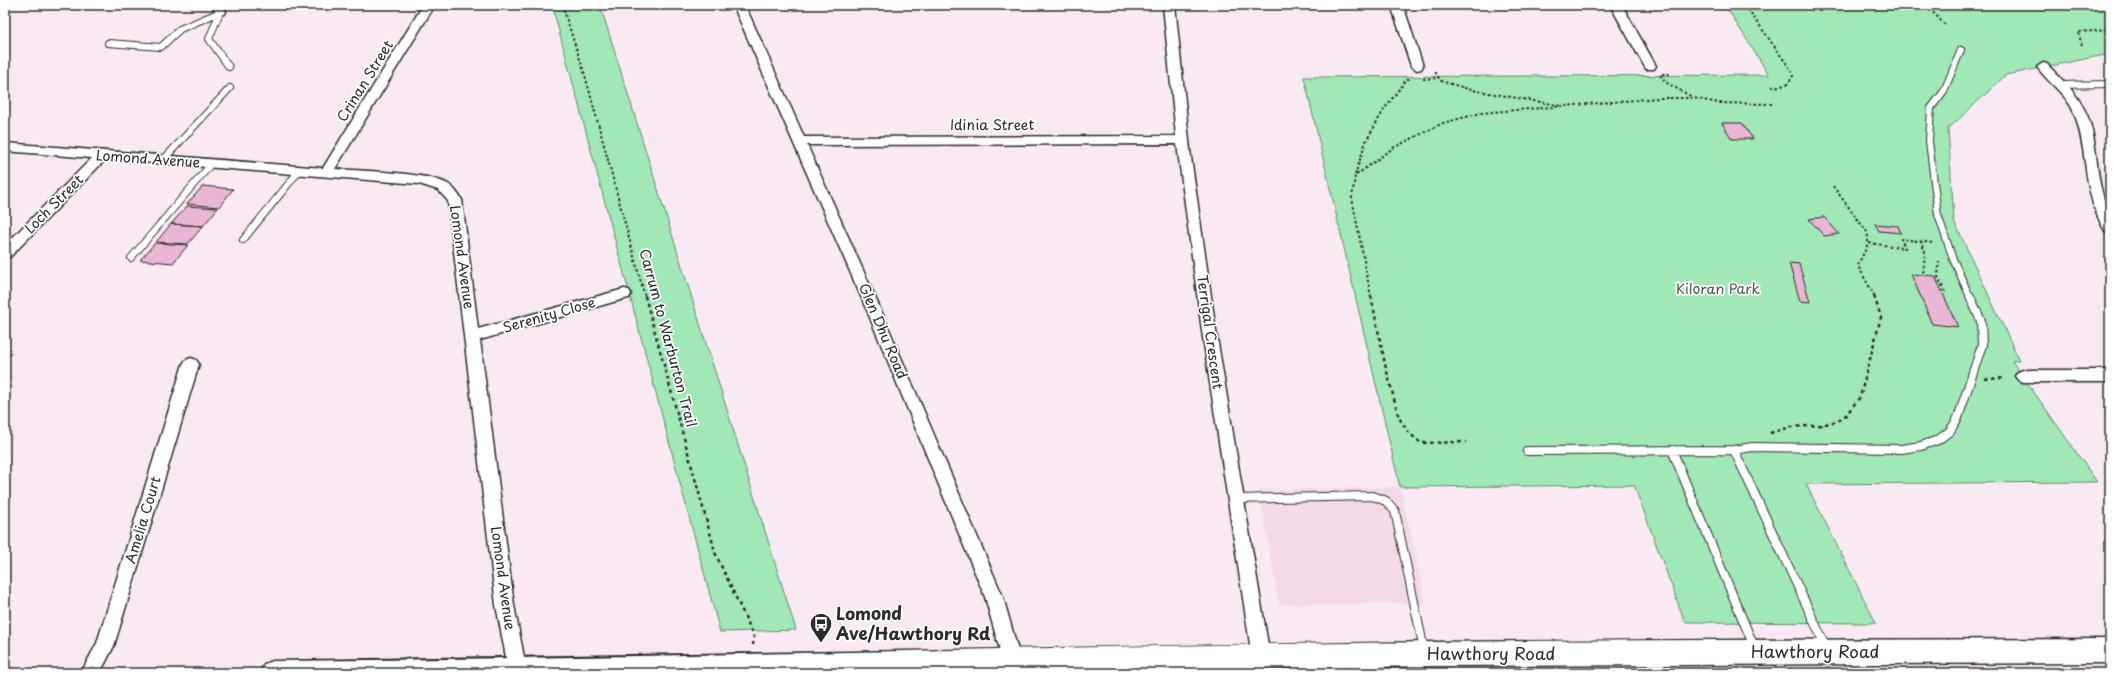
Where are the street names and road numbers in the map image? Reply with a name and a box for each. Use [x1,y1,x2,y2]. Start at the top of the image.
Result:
street label: Crinan Street [331,36,398,126]
street label: Idinia Street [950,114,1034,135]
street label: Lomond Avenue [95,144,201,173]
street label: Loch Street [19,169,88,238]
street label: Lomond Avenue [445,204,480,311]
street label: Carrum to Warburton Trail [635,246,702,429]
street label: Terrigal Crescent [1192,273,1229,391]
street label: Glen Dhu Road [854,280,913,382]
street label: Serenity Close [500,291,597,338]
street label: Amelia Court [119,473,166,566]
street label: Lomond Avenue [486,525,521,632]
street label: Hawthory Road [1751,638,1879,664]
street label: Hawthory Road [1427,640,1555,666]

